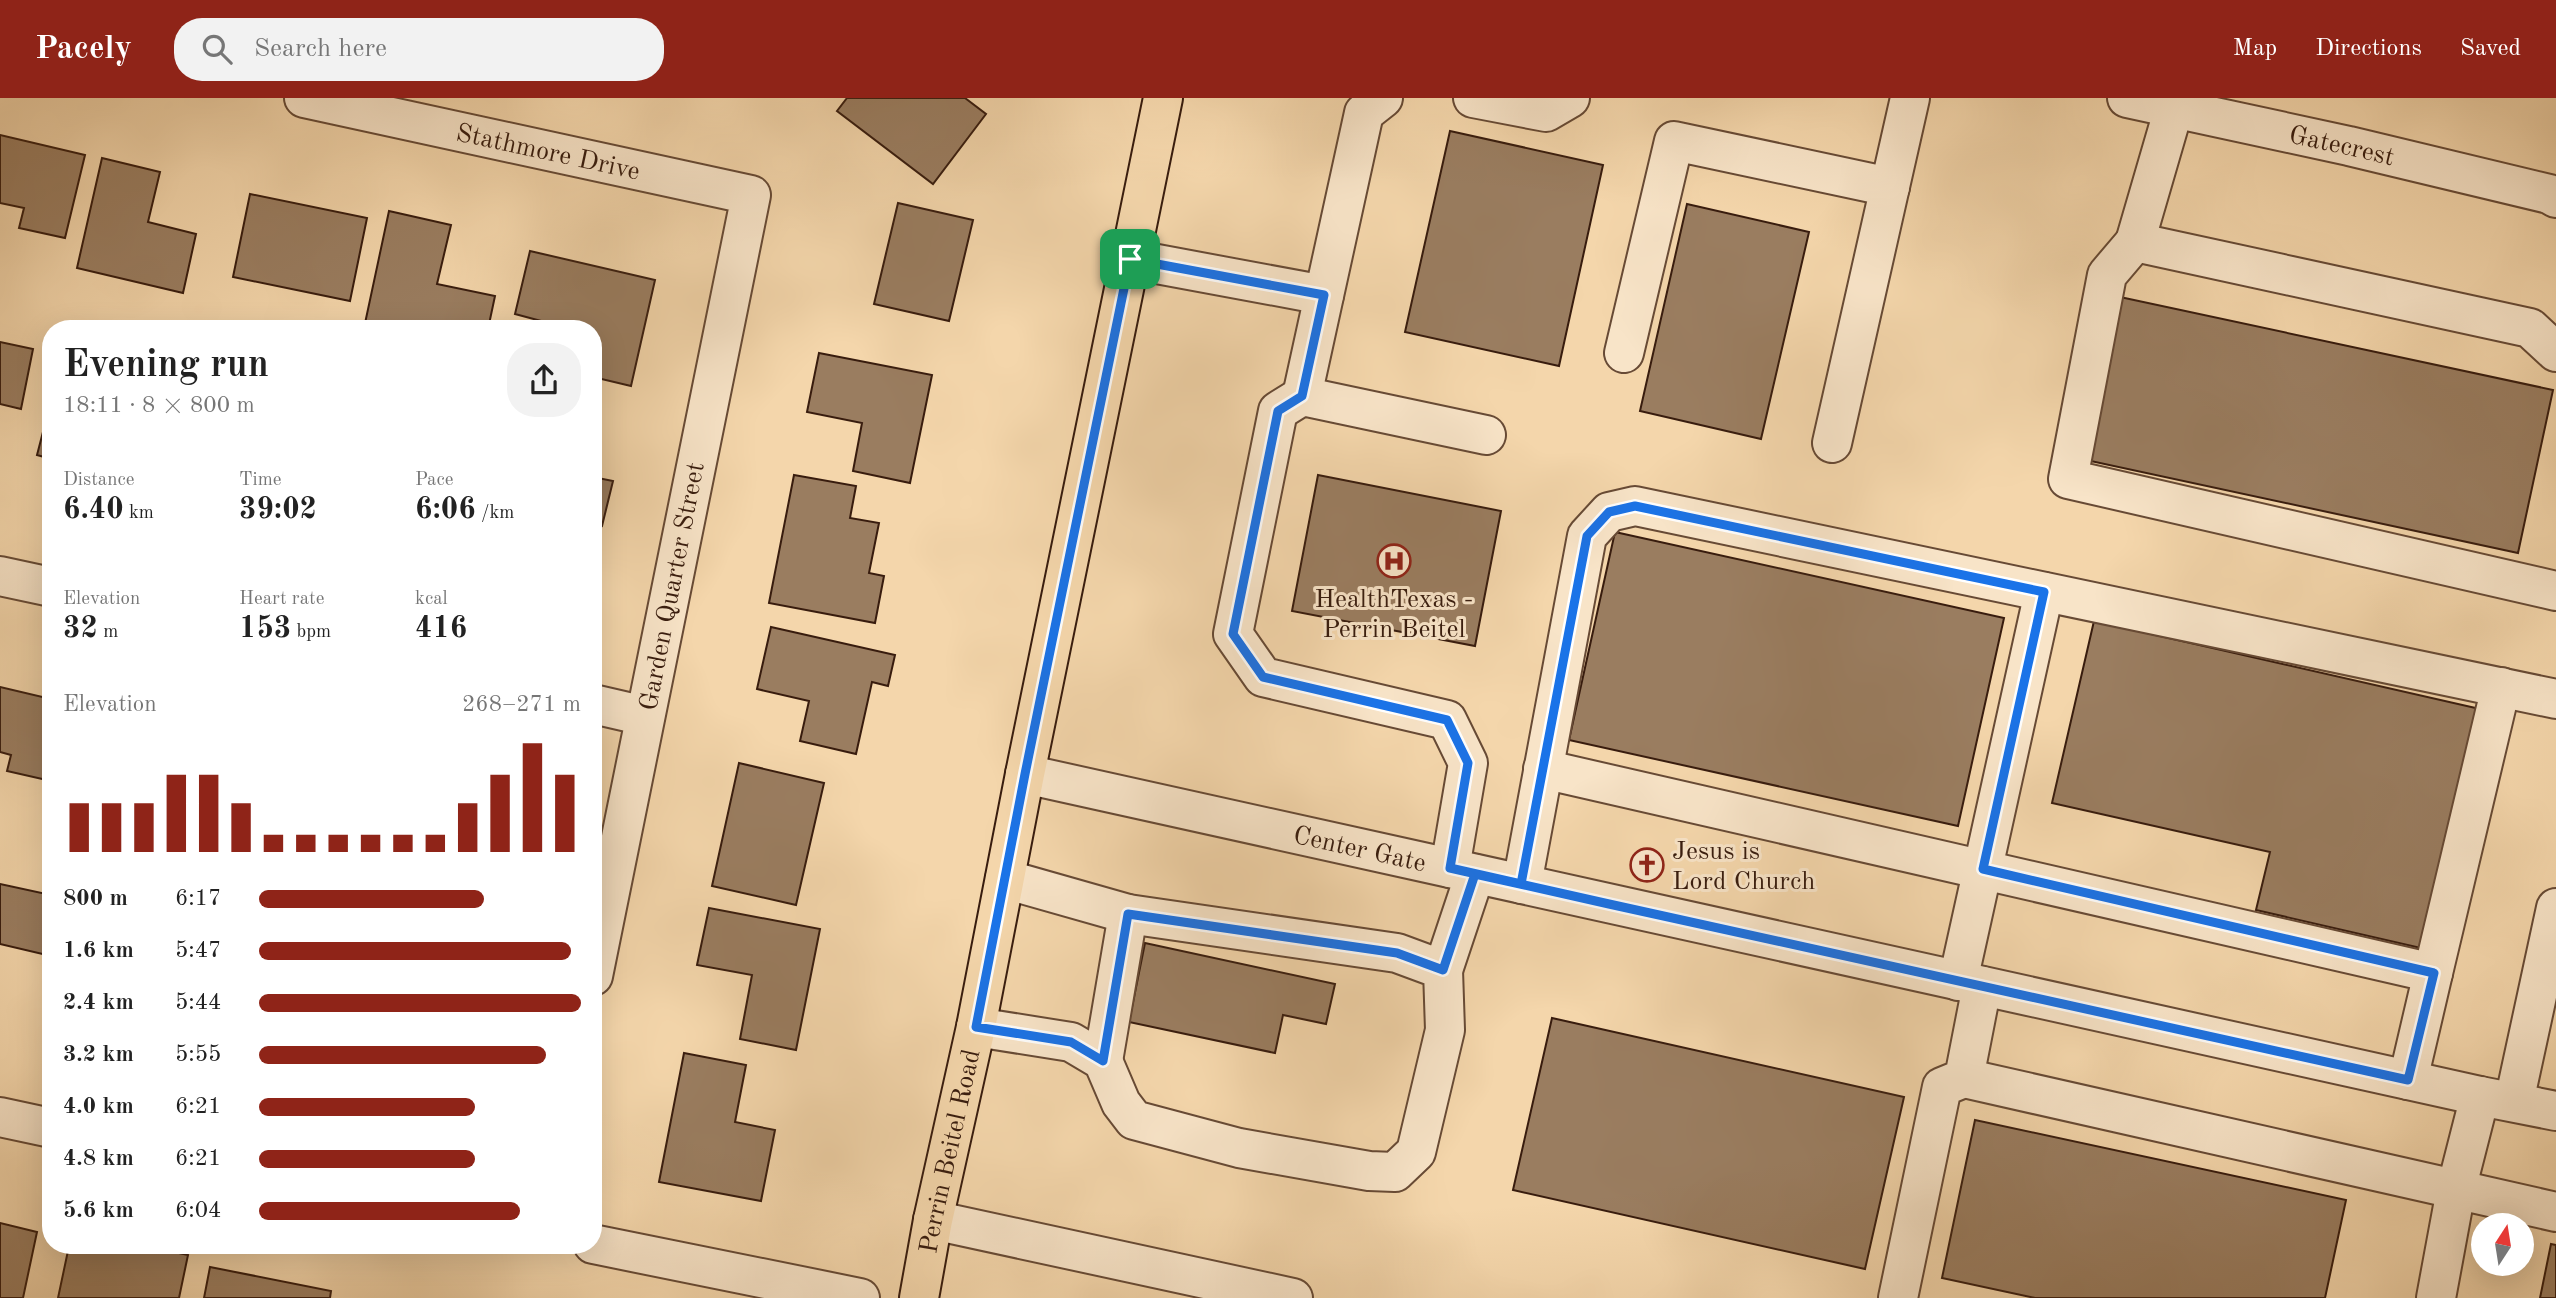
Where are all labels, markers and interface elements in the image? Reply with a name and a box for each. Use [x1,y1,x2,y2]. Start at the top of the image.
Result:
search box [174,18,664,81]
icon: search [198,30,236,68]
text: Pacely [35,33,132,66]
text: Search here [254,36,387,62]
text: Map [2233,37,2277,61]
text: Directions [2315,37,2422,61]
text: Saved [2460,37,2521,61]
street label: Stathmore Drive [454,120,642,186]
street label: Gatecrest [2287,122,2397,171]
pin [1100,229,1160,289]
icon: arrive [1111,240,1149,278]
button: share [507,343,581,417]
text: Evening run [63,347,269,385]
text: 18:11 · 8 × 800 m [63,394,255,417]
street label: Garden Quarter Street [636,460,710,713]
text: Distance [63,471,135,490]
text: Time [239,471,282,490]
text: Pace [415,471,454,490]
text: 6.40 [63,495,124,525]
text: 39:02 [239,495,317,525]
text: 6:06 [415,495,476,525]
text: km [124,504,154,523]
text: /km [476,504,514,523]
hospital icon: HealthTexas - Perrin Beitel [1375,542,1413,580]
place label: HealthTexas - Perrin Beitel [1315,587,1473,643]
text: Elevation [63,590,140,609]
text: Heart rate [239,590,324,609]
text: kcal [415,590,448,609]
text: 32 [63,614,98,644]
text: 153 [239,614,291,644]
text: 416 [415,614,467,644]
text: m [98,623,118,642]
text: bpm [291,623,331,642]
text: Elevation [63,693,157,716]
text: 268–271 m [462,693,581,716]
street label: Center Gate [1291,823,1428,877]
place label: Jesus is Lord Church [1672,839,1815,895]
church icon: Jesus is Lord Church [1628,846,1666,884]
text: 800 m [63,887,128,910]
text: 6:17 [175,887,221,910]
text: 1.6 km [63,939,134,962]
text: 5:47 [175,939,221,962]
text: 2.4 km [63,991,134,1014]
text: 5:44 [175,991,221,1014]
text: 3.2 km [63,1043,134,1066]
text: 5:55 [175,1043,221,1066]
street label: Perrin Beitel Road [916,1047,986,1256]
text: 4.0 km [63,1095,134,1118]
text: 6:21 [175,1095,221,1118]
text: 4.8 km [63,1147,134,1170]
text: 6:21 [175,1147,221,1170]
text: 5.6 km [63,1199,134,1222]
text: 6:04 [175,1199,221,1222]
north arrow [2471,1213,2534,1276]
map controls [2471,1213,2534,1276]

